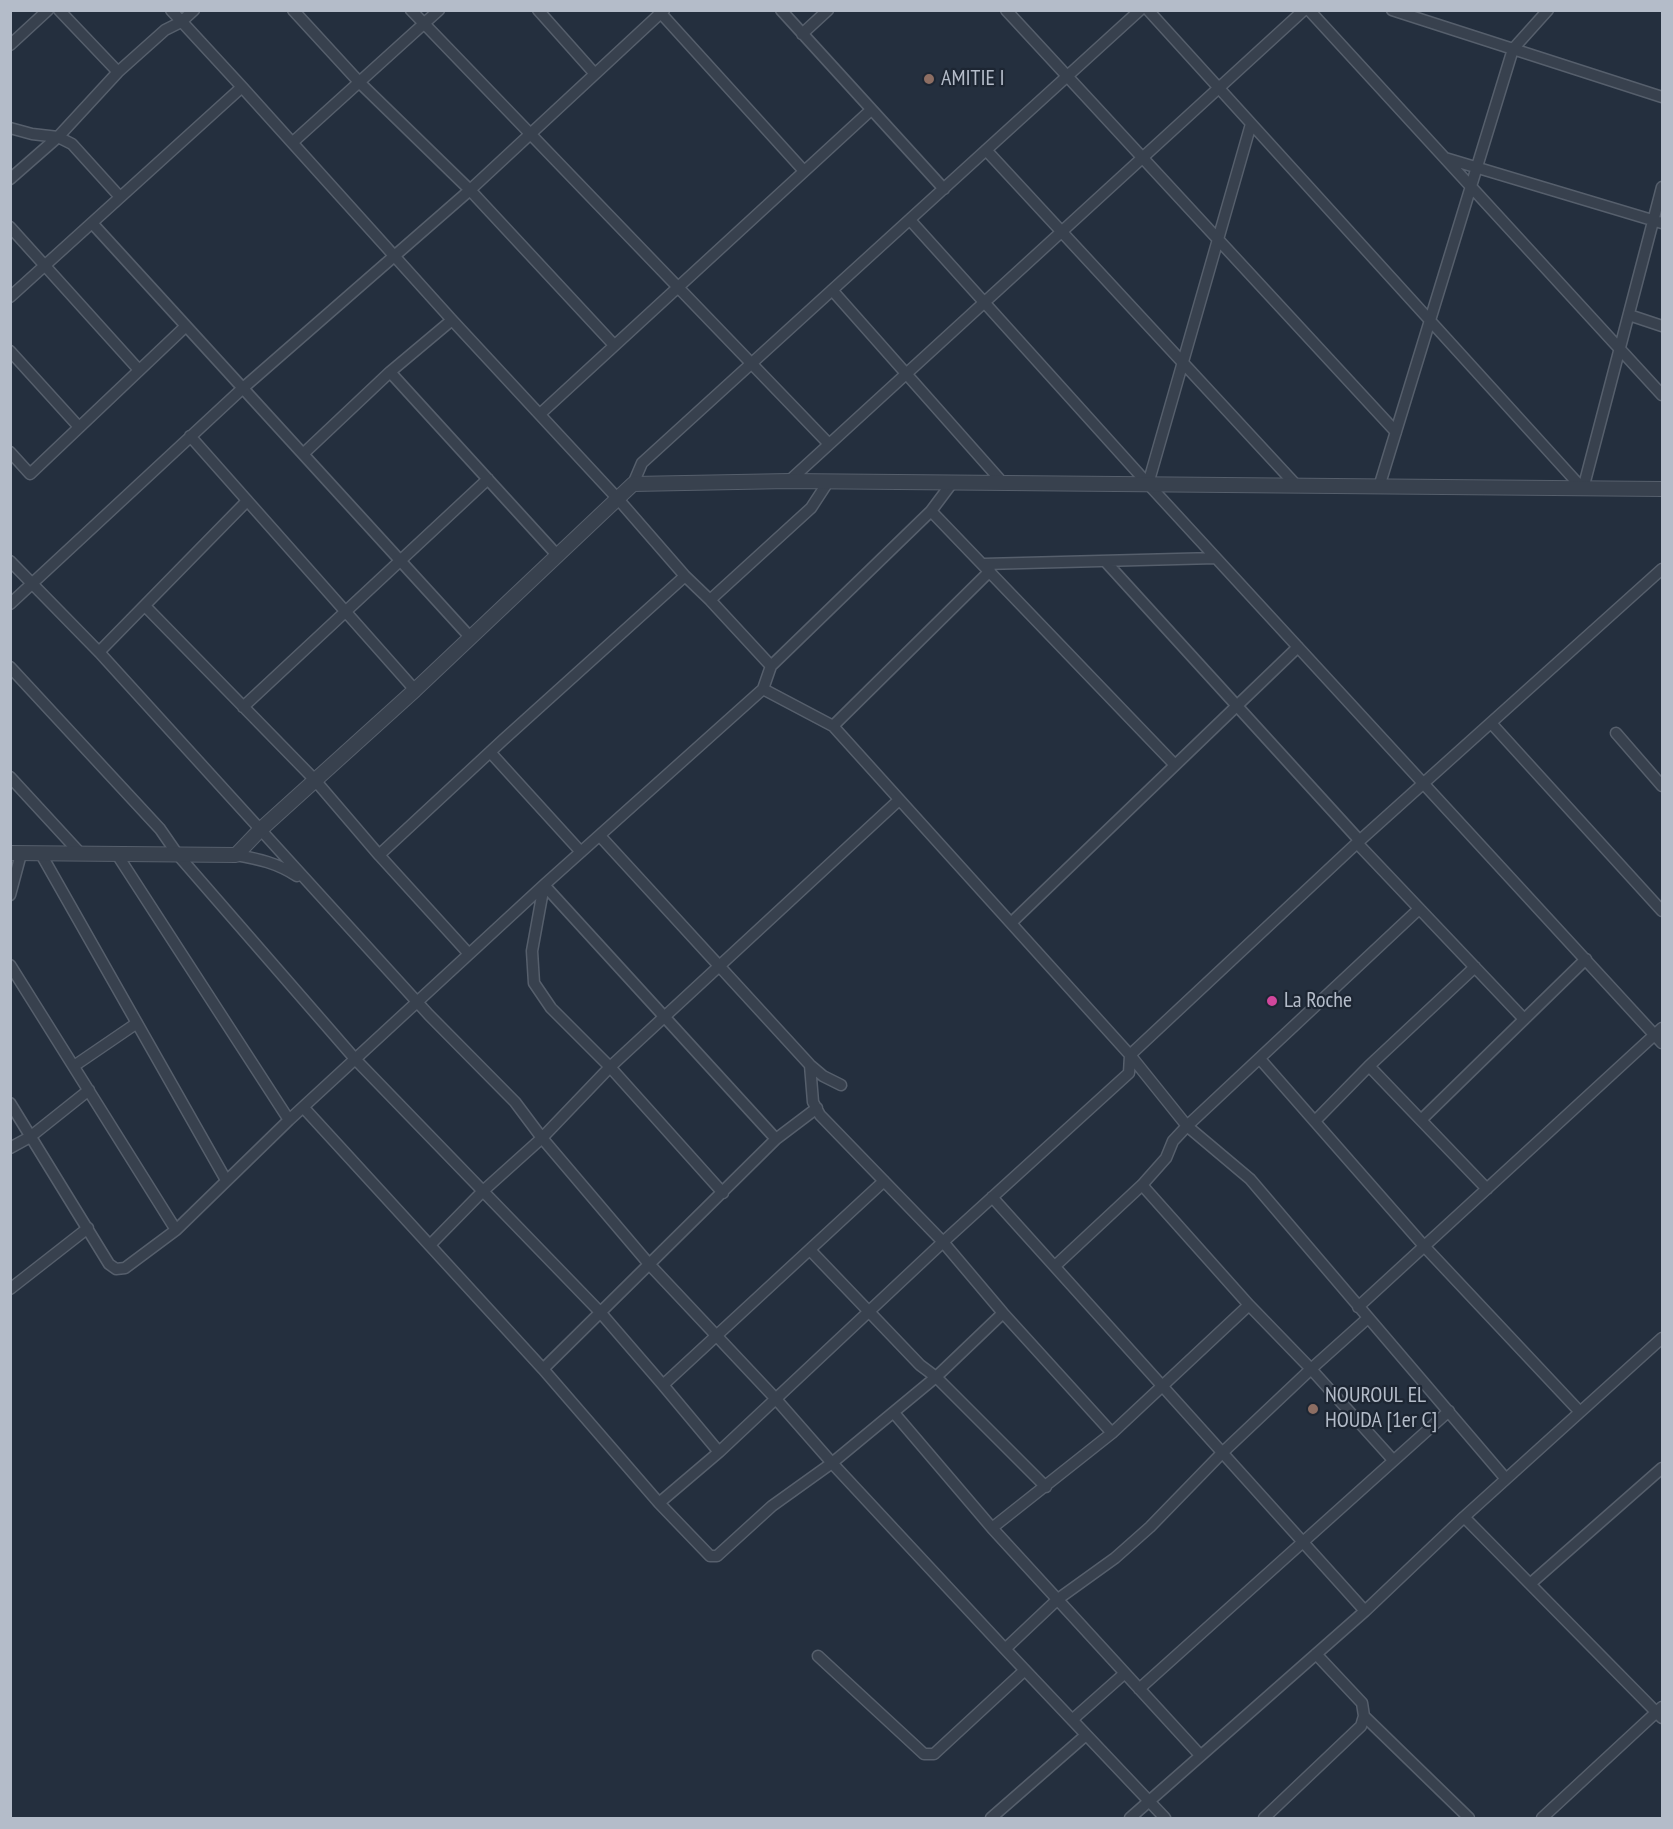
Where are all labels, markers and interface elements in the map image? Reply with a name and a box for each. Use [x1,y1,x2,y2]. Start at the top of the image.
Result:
place label: AMITIE I [941,66,1005,92]
marker: AMITIE I [922,72,936,86]
place label: La Roche [1284,988,1352,1014]
marker: La Roche [1265,994,1279,1008]
place label: NOUROUL EL HOUDA [1er C] [1325,1383,1437,1434]
marker: NOUROUL EL HOUDA [1er C] [1306,1402,1320,1416]

